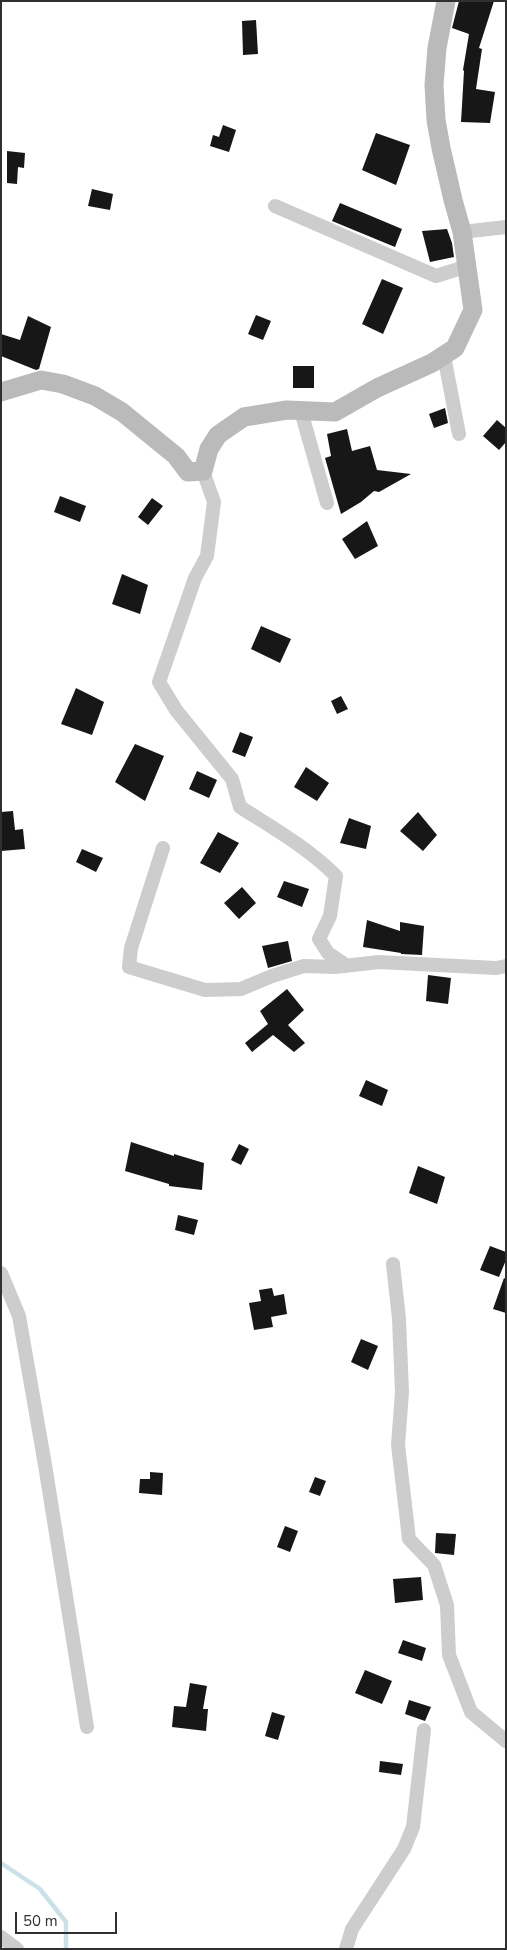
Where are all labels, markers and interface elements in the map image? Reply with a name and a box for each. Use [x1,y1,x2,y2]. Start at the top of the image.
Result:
scale bar [18,1902,120,1934]
text: 50 m [23,1911,58,1931]

